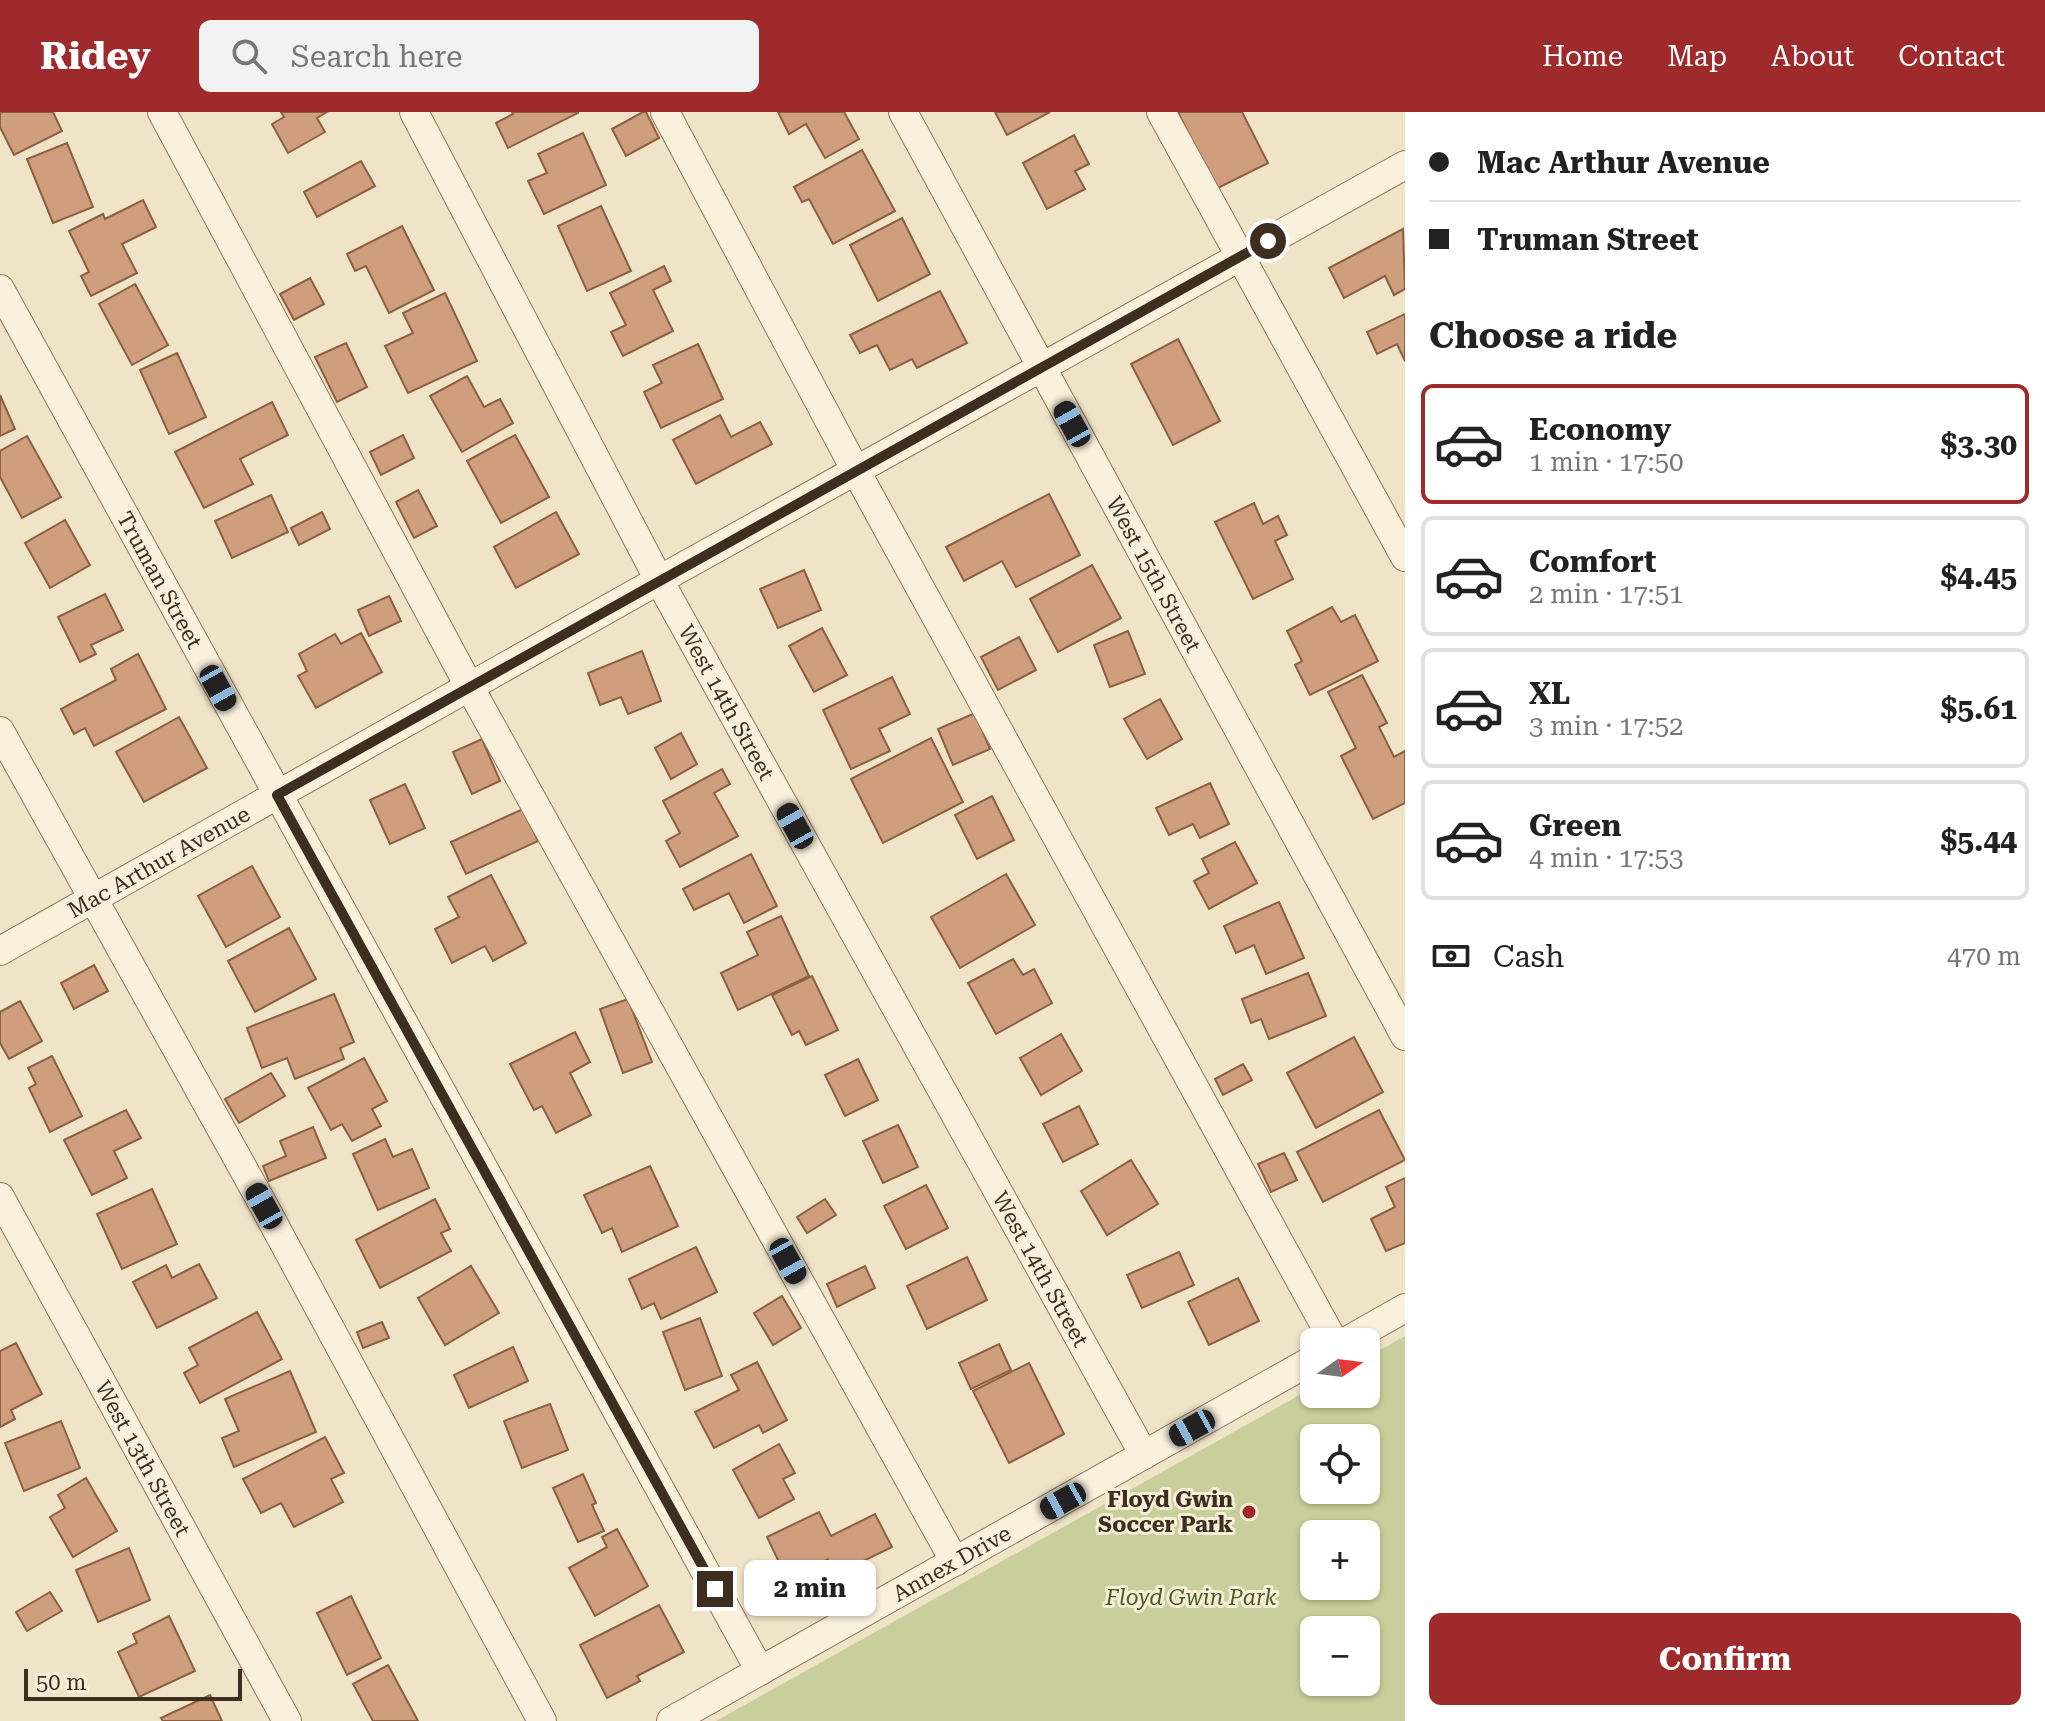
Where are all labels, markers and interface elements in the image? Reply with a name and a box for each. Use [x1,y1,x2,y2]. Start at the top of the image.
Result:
search box [199,20,759,92]
text: Ridey [40,34,151,78]
icon: search [227,34,271,78]
text: Search here [291,39,463,74]
text: Home [1542,40,1623,73]
text: Map [1667,40,1727,73]
text: About [1771,40,1854,73]
text: Contact [1898,40,2005,73]
text: Mac Arthur Avenue [1477,145,1770,180]
text: Truman Street [1477,222,1699,257]
route start [1250,223,1286,259]
text: Choose a ride [1429,315,1677,357]
car [1050,397,1094,451]
icon: car [1433,408,1505,480]
text: Economy [1529,412,1671,447]
text: $3.30 [1940,427,2017,462]
text: 1 min · 17:50 [1529,447,1684,477]
street label: West 15th Street [1101,492,1206,657]
street label: Truman Street [112,507,207,653]
icon: car [1433,540,1505,612]
text: Comfort [1529,544,1656,579]
text: $4.45 [1940,559,2017,594]
text: 2 min · 17:51 [1529,579,1684,609]
street label: West 14th Street [673,621,779,784]
car [196,661,240,715]
icon: car [1433,672,1505,744]
text: XL [1529,676,1570,711]
text: $5.61 [1940,691,2017,726]
text: 3 min · 17:52 [1529,711,1684,741]
car [773,799,817,853]
street label: Mac Arthur Avenue [64,801,254,923]
icon: car [1433,804,1505,876]
text: Green [1529,808,1621,843]
text: $5.44 [1940,823,2017,858]
text: 4 min · 17:53 [1529,843,1684,873]
icon: cash [1429,934,1473,978]
text: Cash [1493,939,1564,974]
text: 470 m [1947,941,2021,971]
car [242,1179,286,1233]
street label: West 14th Street [987,1187,1093,1351]
car [766,1234,810,1288]
north arrow [1300,1328,1380,1408]
map controls [1300,1328,1380,1696]
street label: West 13th Street [90,1376,195,1541]
car [1165,1406,1219,1450]
button: locate [1300,1424,1380,1504]
car [1036,1479,1090,1523]
place label: Floyd Gwin Soccer Park [1098,1487,1233,1537]
marker: Floyd Gwin Soccer Park [1240,1503,1258,1521]
street label: Annex Drive [888,1520,1015,1607]
button: + [1300,1520,1380,1600]
callout: 2 min [743,1561,875,1617]
route end [697,1571,733,1607]
text: 2 min [774,1573,846,1603]
park label: Floyd Gwin Park [1104,1585,1277,1610]
button: Confirm [1429,1613,2021,1705]
button: − [1300,1616,1380,1696]
scale bar [24,1665,242,1701]
text: 50 m [36,1670,86,1695]

